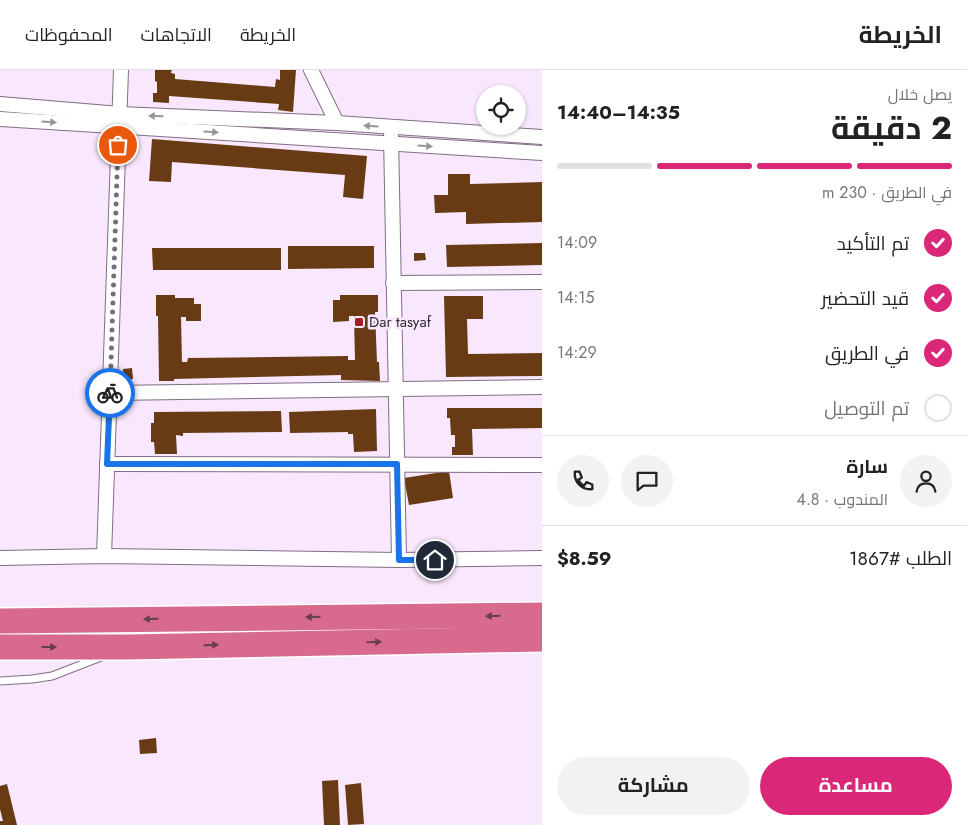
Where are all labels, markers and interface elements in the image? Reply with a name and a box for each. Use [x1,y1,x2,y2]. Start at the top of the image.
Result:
text: الخريطة [859,17,942,52]
text: المحفوظات [25,22,113,48]
text: الاتجاهات [141,22,212,48]
text: الخريطة [240,22,296,48]
text: يصل خلال [888,83,952,106]
map controls [476,85,526,135]
button: locate [476,85,526,135]
text: 14:35–14:40 [557,99,680,126]
text: 2 دقيقة [831,105,952,151]
one-way arrow [148,111,164,119]
one-way arrow [41,118,57,126]
one-way arrow [363,121,379,129]
pin [97,124,139,166]
one-way arrow [203,128,219,136]
icon: bag [104,131,132,159]
one-way arrow [418,142,434,150]
text: في الطريق · 230 m [822,181,952,204]
icon: check [924,229,952,257]
text: تم التأكيد [837,230,909,257]
text: 14:09 [557,231,597,254]
icon: check [924,284,952,312]
text: قيد التحضير [821,285,909,312]
text: 14:15 [557,286,595,309]
place label: Dar tasyaf [369,311,432,333]
marker: Dar tasyaf [353,316,365,328]
icon: check [924,339,952,367]
text: في الطريق [825,340,909,367]
text: 14:29 [557,341,597,364]
courier [85,368,135,418]
icon: bike [96,379,124,407]
text: تم التوصيل [824,395,909,422]
text: سارة [846,453,888,480]
button: phone [557,455,609,507]
button: chat [621,455,673,507]
button: person [900,455,952,507]
text: المندوب · 4.8 [797,488,888,511]
pin [414,539,456,581]
text: $8.59 [557,545,612,572]
text: الطلب #1867 [849,545,952,572]
icon: home [421,546,449,574]
one-way arrow [485,612,501,620]
one-way arrow [305,613,321,621]
one-way arrow [143,615,159,623]
one-way arrow [366,638,382,646]
one-way arrow [203,641,219,649]
one-way arrow [41,643,57,651]
button: مشاركة [557,757,750,815]
button: مساعدة [760,757,952,815]

